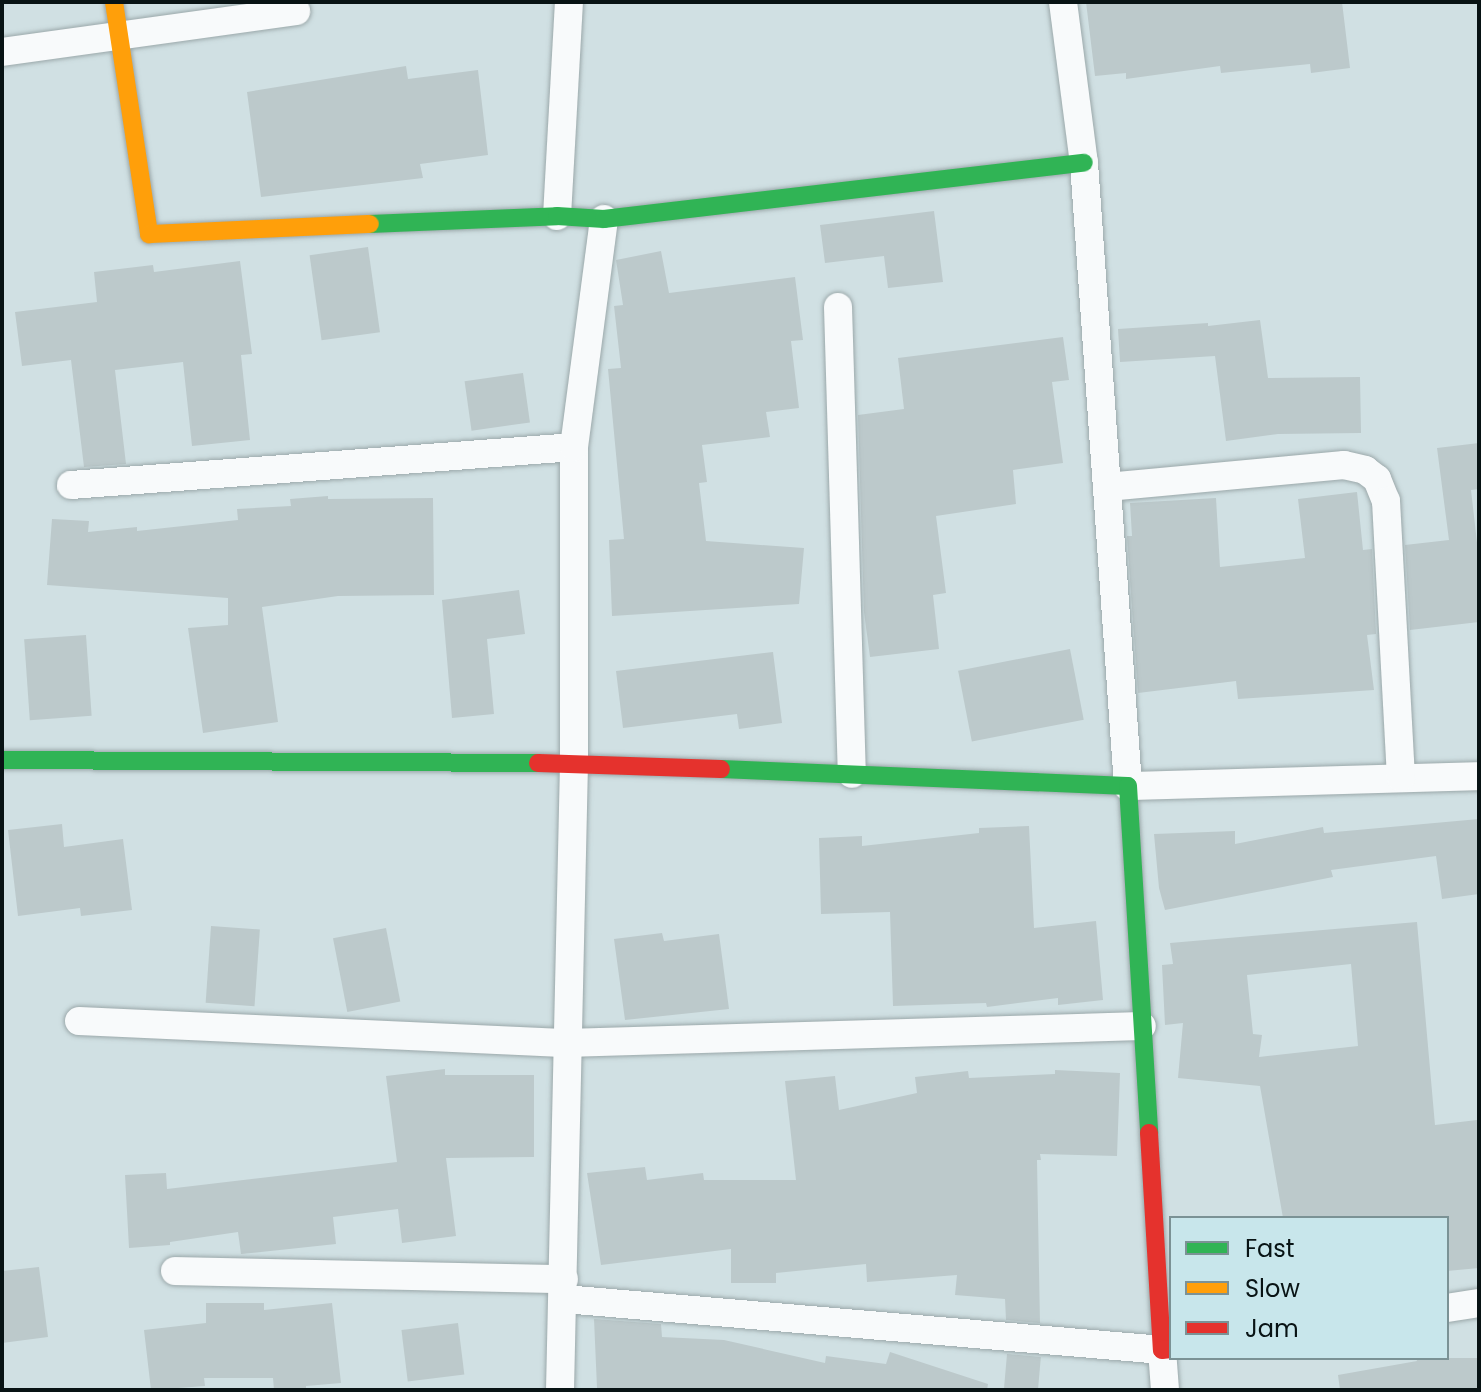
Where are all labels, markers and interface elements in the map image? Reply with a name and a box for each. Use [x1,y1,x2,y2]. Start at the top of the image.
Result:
legend [1169,1216,1449,1360]
text: Fast [1245,1232,1295,1265]
text: Slow [1245,1272,1300,1305]
text: Jam [1245,1312,1299,1345]

